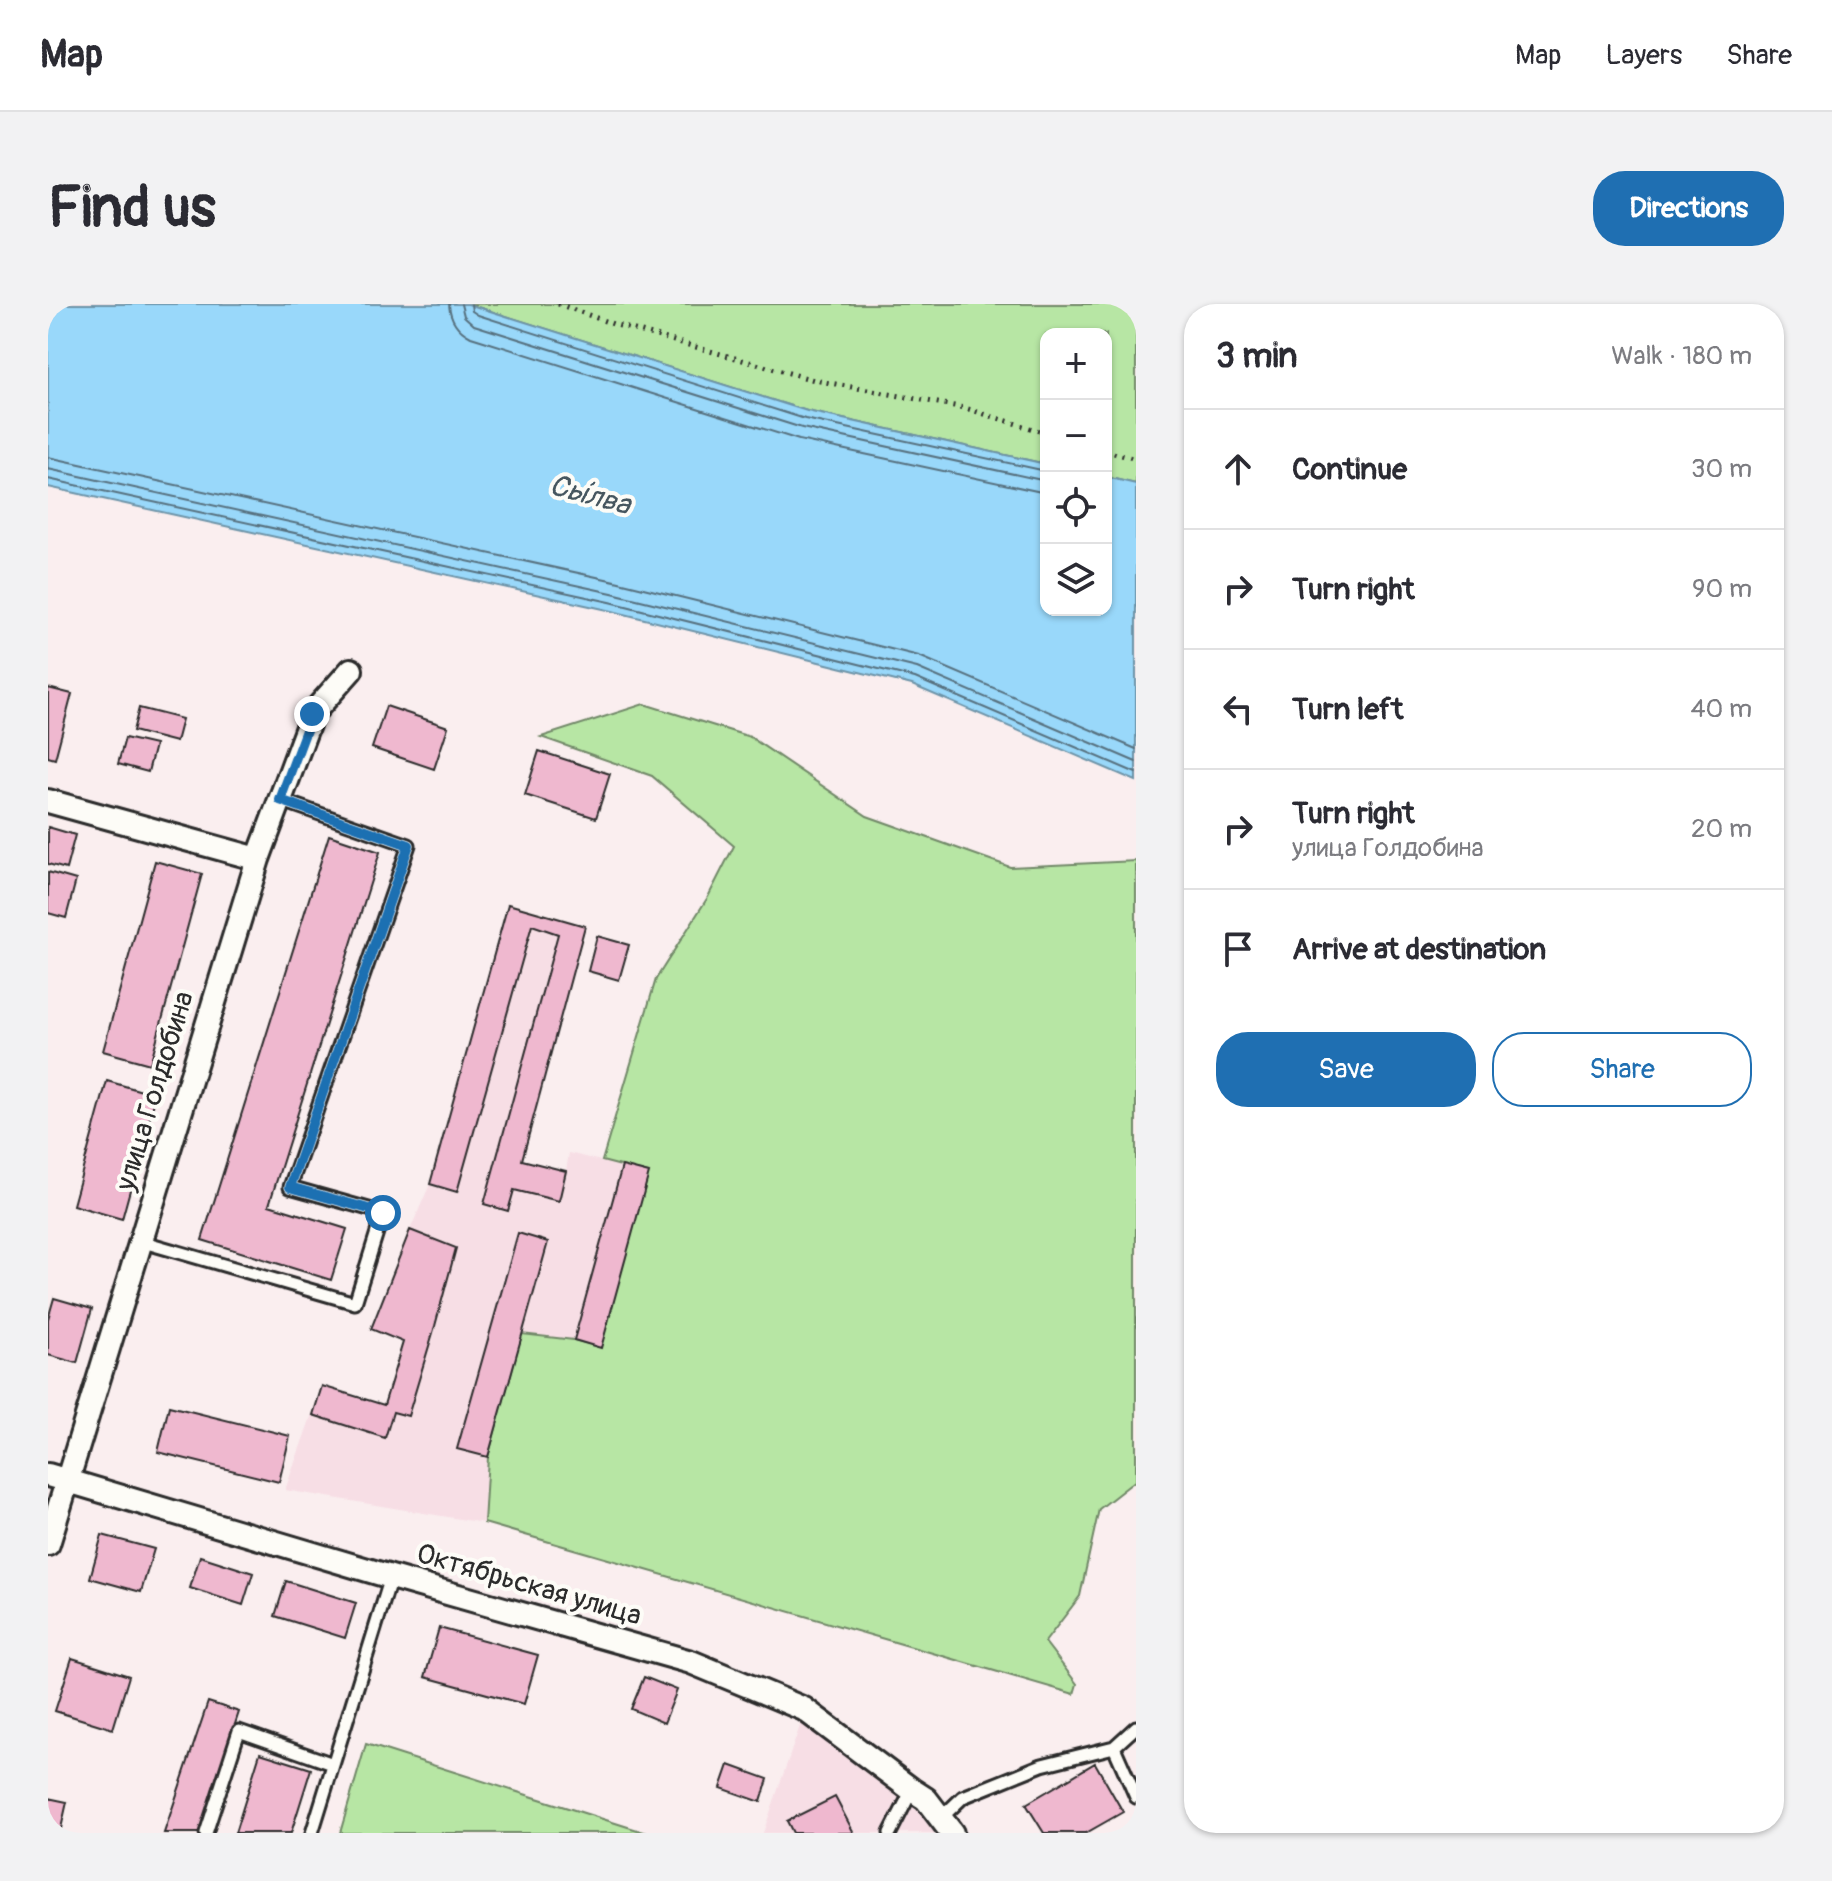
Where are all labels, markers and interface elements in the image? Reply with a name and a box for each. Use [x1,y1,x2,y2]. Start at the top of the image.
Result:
text: Map [40,31,103,79]
text: Map [1515,38,1561,73]
text: Layers [1605,38,1682,73]
text: Share [1726,38,1792,73]
button: Directions [1593,171,1784,246]
text: Find us [48,174,216,243]
map controls [1040,328,1112,616]
button: + [1040,328,1112,400]
text: 3 min [1216,335,1298,378]
text: Walk · 180 m [1611,340,1752,372]
button: − [1040,400,1112,472]
icon: ahead [1216,447,1260,491]
text: Continue [1292,451,1407,488]
text: 30 m [1691,453,1752,485]
water label: Сы́лва [545,466,637,524]
button: locate [1040,472,1112,544]
button: layers [1040,544,1112,616]
icon: right [1216,567,1260,611]
text: Turn right [1292,571,1415,608]
text: 90 m [1692,573,1752,605]
icon: left [1216,687,1260,731]
text: Turn left [1292,691,1403,728]
text: 40 m [1690,693,1752,725]
route end [294,696,330,732]
text: Turn right [1292,795,1415,832]
icon: right [1216,807,1260,851]
text: 20 m [1691,813,1752,845]
text: улица Голдобина [1292,832,1484,864]
icon: arrive [1216,927,1260,971]
text: Arrive at destination [1292,931,1546,968]
street label: улица Голдобина [108,987,202,1196]
button: Save [1216,1032,1476,1107]
button: Share [1492,1032,1752,1107]
route start [365,1195,401,1231]
street label: Октябрьская улица [413,1536,645,1634]

